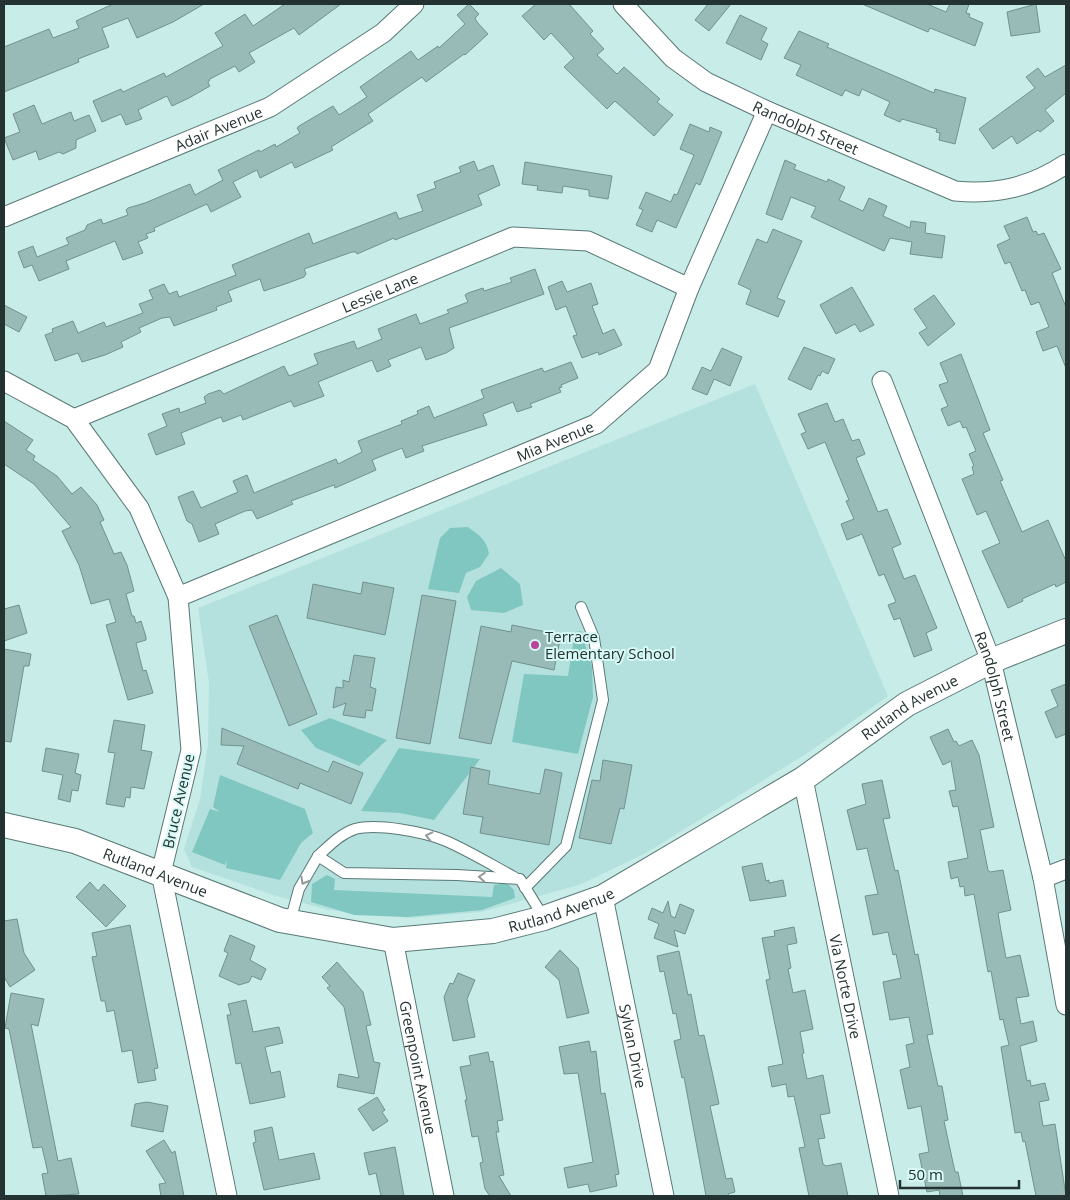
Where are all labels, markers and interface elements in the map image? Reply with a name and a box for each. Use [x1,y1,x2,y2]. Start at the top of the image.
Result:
street label: Randolph Street [750,96,862,159]
street label: Adair Avenue [172,101,265,155]
street label: Lessie Lane [339,268,421,317]
street label: Mia Avenue [513,416,597,466]
place label: Terrace Elementary School [545,626,675,663]
street label: Randolph Street [970,628,1020,743]
marker: Terrace Elementary School [529,639,541,651]
street label: Rutland Avenue [857,670,961,744]
street label: Bruce Avenue [157,752,199,850]
one-way arrow [424,831,433,842]
street label: Rutland Avenue [100,843,211,901]
one-way arrow [477,871,485,882]
one-way arrow [300,876,310,885]
street label: Rutland Avenue [506,883,618,937]
street label: Via Norte Drive [825,933,866,1041]
street label: Greenpoint Avenue [395,999,441,1136]
street label: Sylvan Drive [615,1002,652,1090]
scale bar [900,1158,1019,1190]
text: 50 m [908,1164,943,1184]

